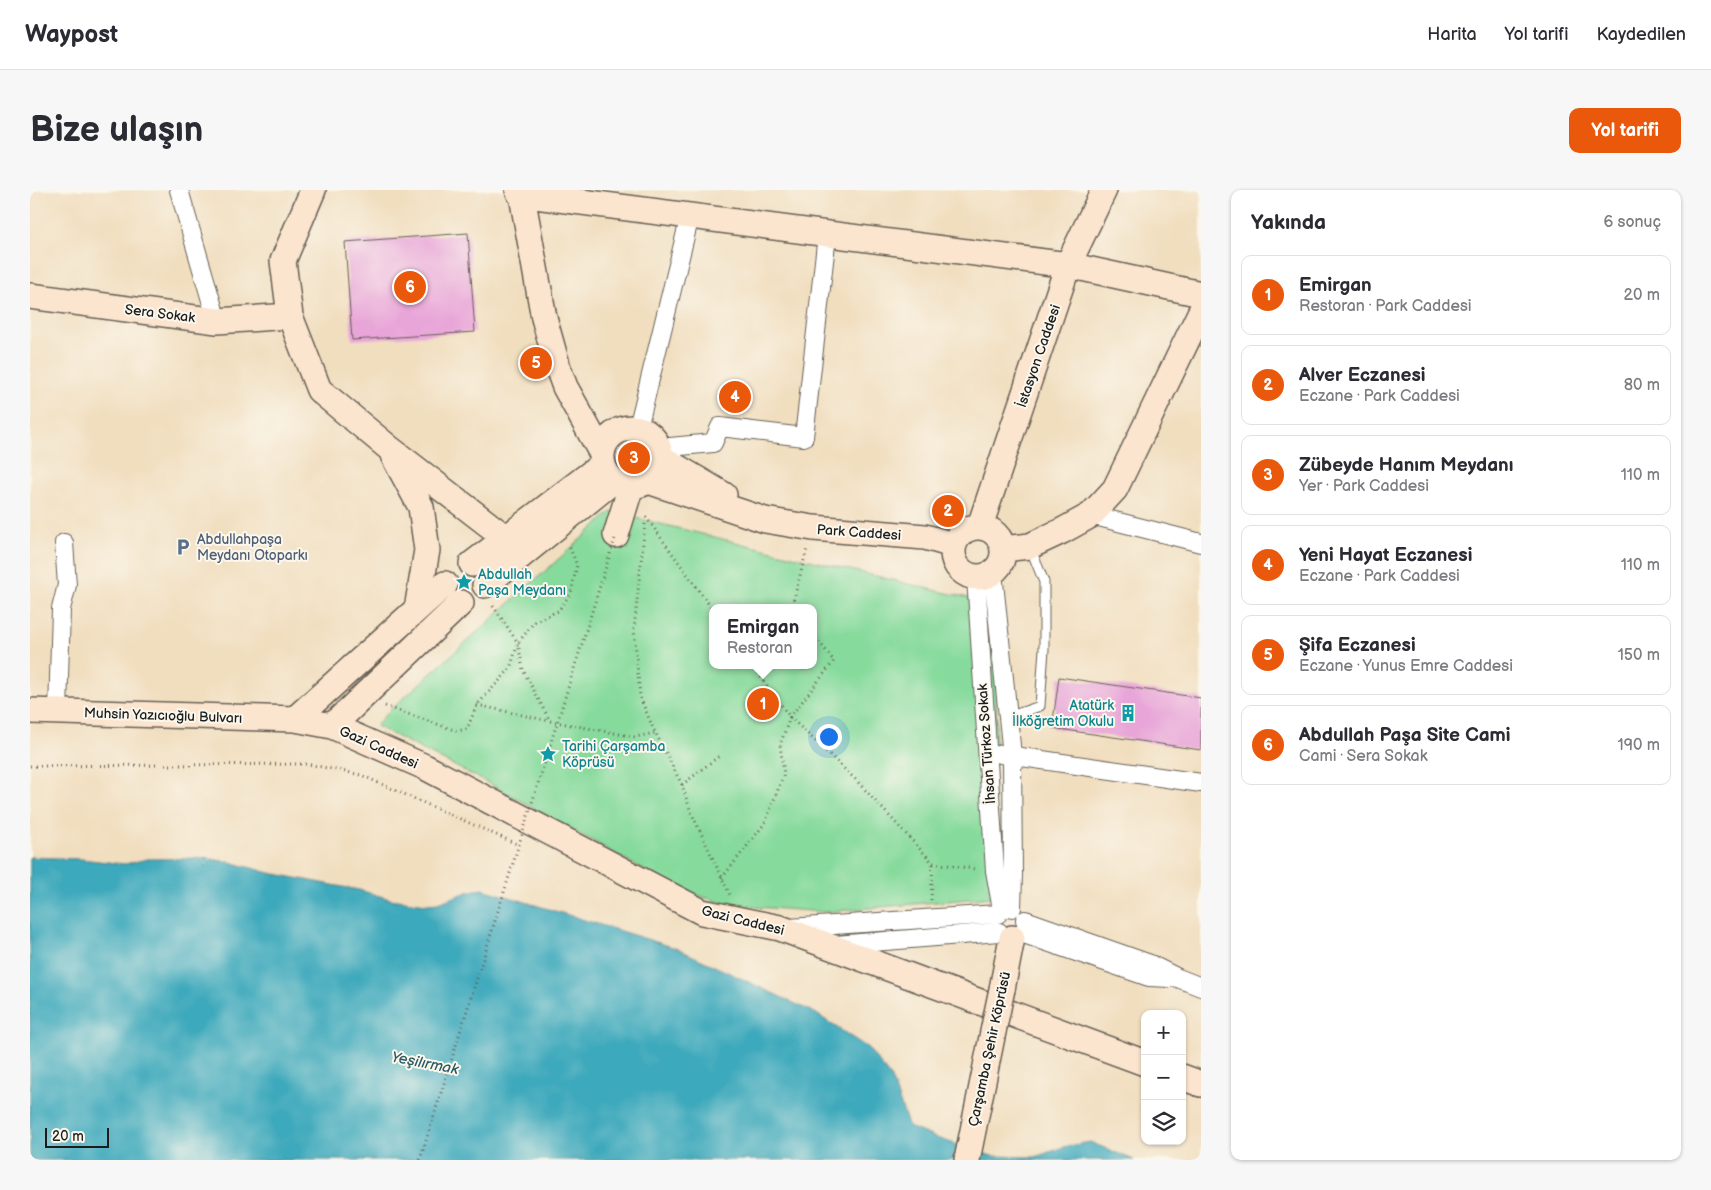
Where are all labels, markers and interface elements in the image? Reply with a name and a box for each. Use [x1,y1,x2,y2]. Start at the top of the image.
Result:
text: Waypost [25,20,118,49]
text: Harita [1427,24,1477,45]
text: Yol tarifi [1505,24,1568,45]
text: Kaydedilen [1596,24,1686,45]
button: Yol tarifi [1569,108,1681,153]
text: Bize ulaşın [30,109,203,152]
text: Yakında [1251,210,1326,235]
text: 6 sonuç [1604,213,1661,232]
pin: 6 [394,268,426,306]
text: Emirgan [1299,274,1372,297]
text: 1 [1265,286,1271,305]
text: 20 m [1624,286,1660,305]
text: Restoran · Park Caddesi [1299,297,1472,316]
street label: Sera Sokak [124,301,196,326]
street label: İstasyon Caddesi [1012,302,1064,410]
pin: 5 [520,344,552,382]
text: Alver Eczanesi [1299,364,1425,387]
text: 2 [1263,376,1273,395]
text: 80 m [1624,376,1660,395]
pin: 4 [719,378,751,416]
text: Eczane · Park Caddesi [1299,387,1460,406]
pin: 3 [618,439,650,477]
text: Zübeyde Hanım Meydanı [1299,454,1513,477]
text: 3 [1263,466,1273,485]
text: 110 m [1621,466,1660,485]
text: Yer · Park Caddesi [1299,477,1429,496]
pin: 2 [932,492,964,530]
street label: Park Caddesi [816,521,902,544]
place label: Abdullahpaşa Meydanı Otoparkı [197,531,308,564]
parking icon: Abdullahpaşa Meydanı Otoparkı [173,537,193,557]
text: Yeni Hayat Eczanesi [1299,544,1472,567]
text: 4 [1263,556,1273,575]
text: 110 m [1621,556,1660,575]
place label: Abdullah Paşa Meydanı [478,566,566,599]
text: Eczane · Park Caddesi [1299,567,1460,586]
place icon: Abdullah Paşa Meydanı [454,572,474,592]
popup [709,604,817,669]
text: Emirgan [727,616,799,639]
text: Şifa Eczanesi [1299,634,1416,657]
text: Restoran [727,639,793,658]
text: 5 [1263,646,1273,665]
text: 150 m [1618,646,1660,665]
text: Eczane · Yunus Emre Caddesi [1299,657,1513,676]
street label: İhsan Türkoz Sokak [973,683,999,805]
pin: 1 [747,685,779,723]
place label: Atatürk İlköğretim Okulu [1012,697,1114,730]
building icon: Atatürk İlköğretim Okulu [1118,703,1138,723]
street label: Muhsin Yazıcıoğlu Bulvarı [84,704,242,727]
street label: Gazi Caddesi [337,722,421,772]
your location [816,724,842,750]
text: Abdullah Paşa Site Cami [1299,724,1510,747]
text: 6 [1263,736,1273,755]
text: 190 m [1618,736,1660,755]
place label: Tarihi Çarşamba Köprüsü [562,738,665,771]
place icon: Tarihi Çarşamba Köprüsü [538,744,558,764]
text: Cami · Sera Sokak [1299,747,1427,766]
street label: Gazi Caddesi [700,902,786,939]
street label: Çarşamba Şehir Köprüsü [965,970,1014,1128]
map controls [1141,1010,1186,1145]
button: + [1141,1010,1186,1055]
water label: Yeşilırmak [390,1048,461,1079]
button: − [1141,1055,1186,1100]
button: layers [1141,1100,1186,1145]
scale bar [45,1125,109,1148]
text: 20 m [52,1128,84,1145]

